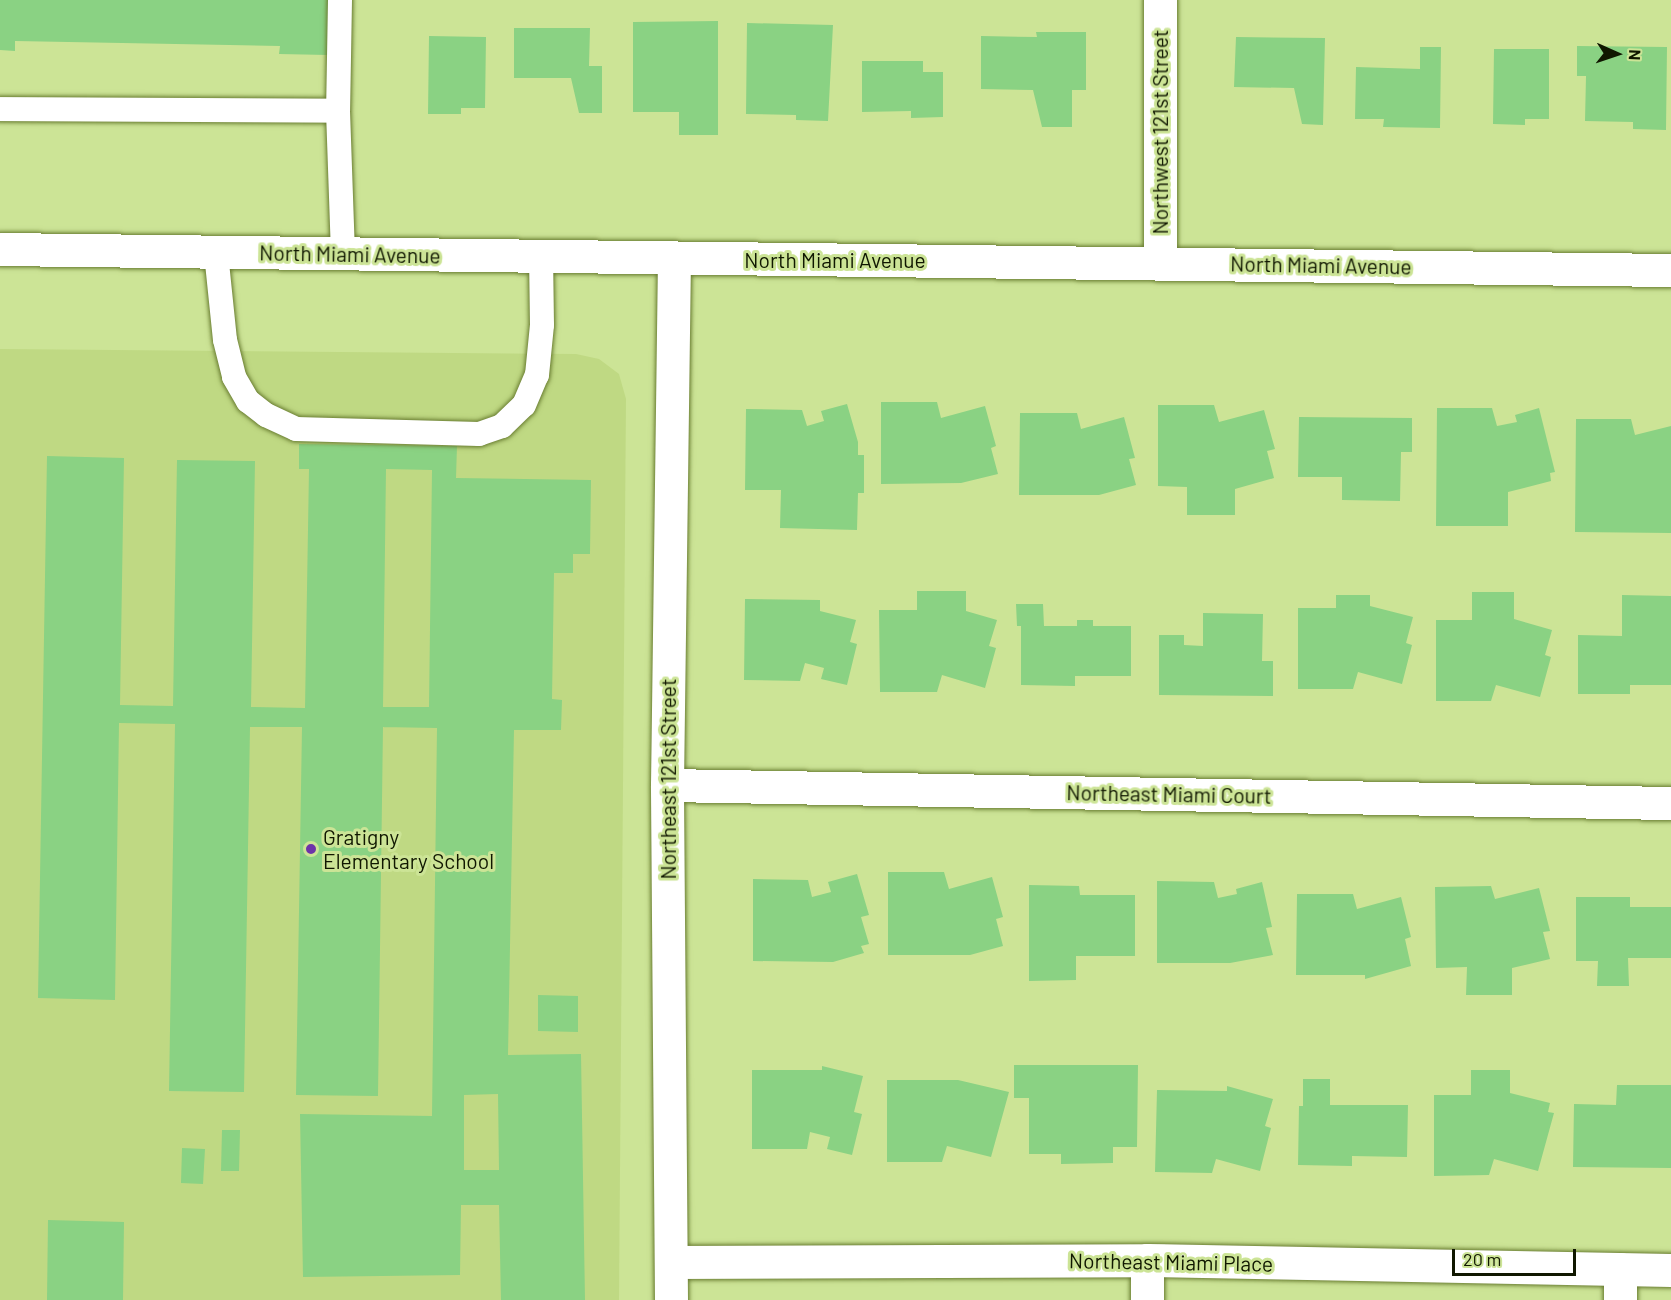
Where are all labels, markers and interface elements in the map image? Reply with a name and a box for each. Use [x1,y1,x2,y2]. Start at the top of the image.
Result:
north arrow [1587,24,1647,84]
street label: Northwest 121st Street [1147,30,1173,234]
text: N [1626,49,1645,61]
street label: North Miami Avenue [259,240,441,268]
street label: North Miami Avenue [744,247,926,273]
street label: North Miami Avenue [1230,251,1412,279]
street label: Northeast 121st Street [655,678,681,880]
street label: Northeast Miami Court [1066,780,1272,808]
place label: Gratigny Elementary School [323,824,494,874]
marker: Gratigny Elementary School [304,842,318,856]
scale bar [1455,1237,1580,1275]
street label: Northeast Miami Place [1069,1248,1273,1276]
text: 20 m [1463,1248,1501,1270]

